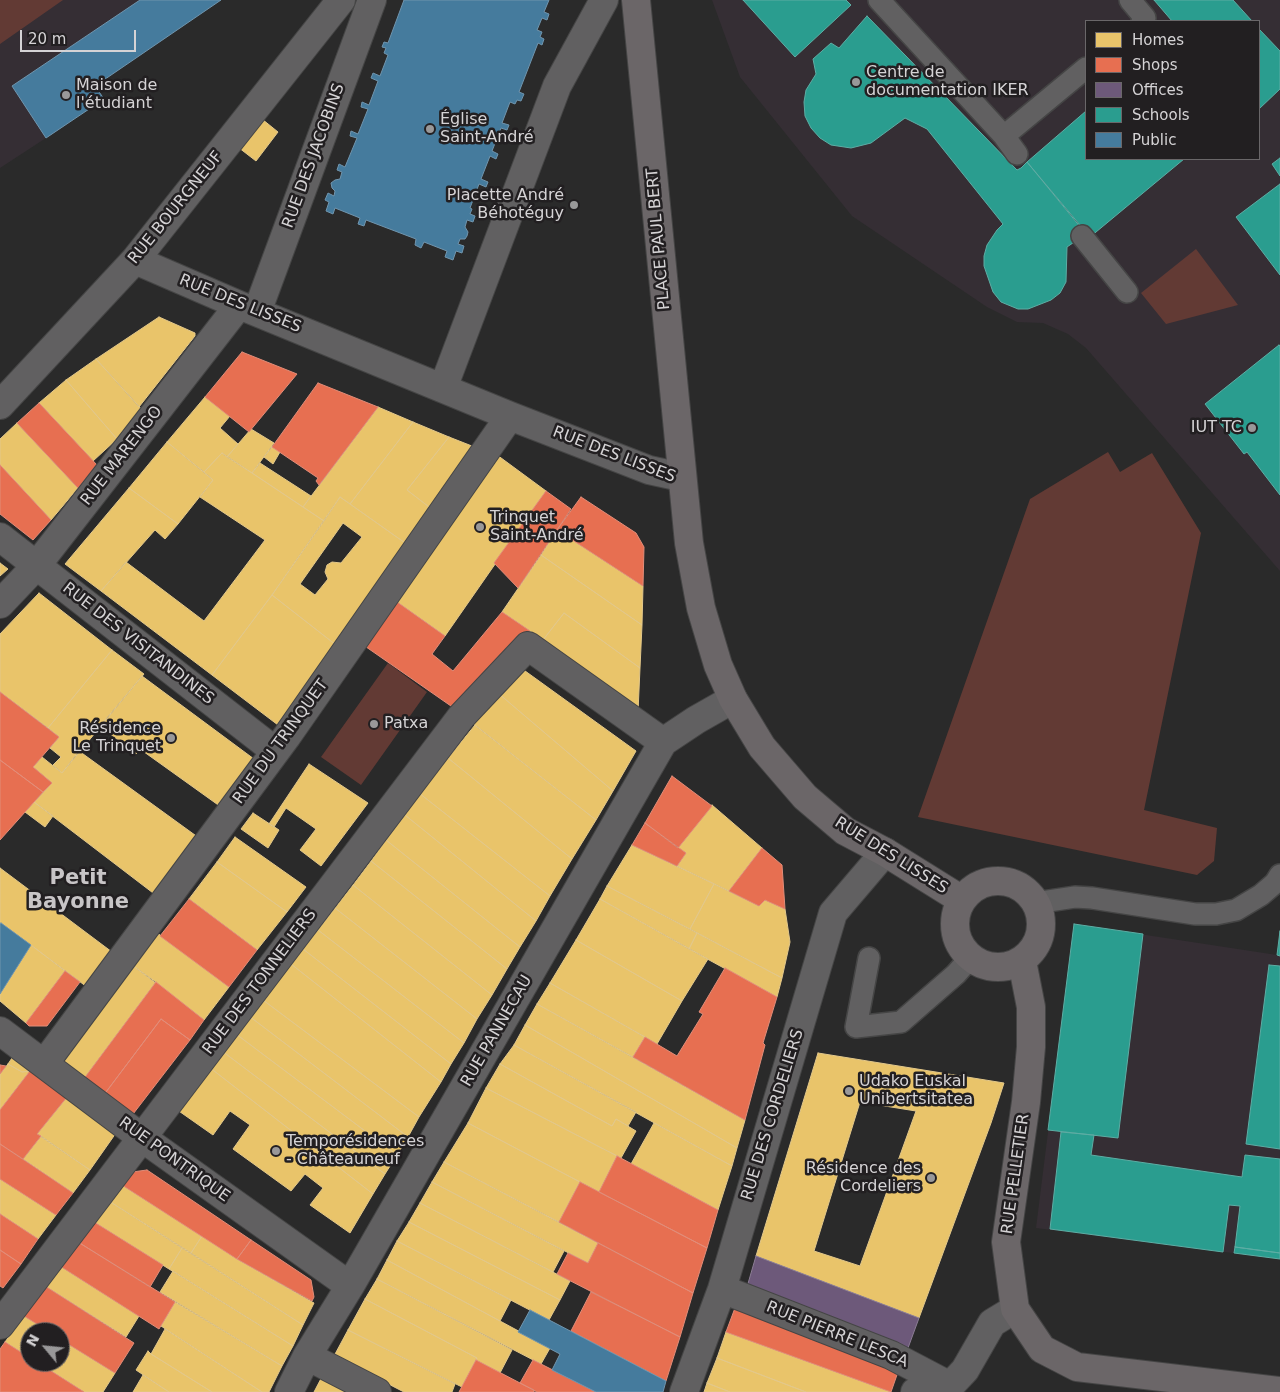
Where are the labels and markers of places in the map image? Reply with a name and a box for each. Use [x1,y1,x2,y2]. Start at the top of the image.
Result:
place label: Centre de documentation IKER [866,63,1029,101]
place label: Maison de l'étudiant [76,76,157,114]
marker: Centre de documentation IKER [850,76,862,88]
marker: Maison de l'étudiant [60,89,72,101]
place label: Église Saint-André [440,110,534,148]
marker: Église Saint-André [424,123,436,135]
place label: Placette André Béhotéguy [447,186,564,224]
marker: Placette André Béhotéguy [568,199,580,211]
place label: IUT TC [1191,418,1242,438]
marker: IUT TC [1246,422,1258,434]
place label: Trinquet Saint-André [490,508,584,546]
marker: Trinquet Saint-André [474,521,486,533]
place label: Patxa [384,714,428,734]
marker: Patxa [368,718,380,730]
place label: Résidence Le Trinquet [72,719,161,757]
marker: Résidence Le Trinquet [165,732,177,744]
place label: Udako Euskal Unibertsitatea [859,1072,973,1110]
marker: Udako Euskal Unibertsitatea [843,1085,855,1097]
place label: Temporésidences - Châteauneuf [286,1132,424,1170]
marker: Temporésidences - Châteauneuf [270,1145,282,1157]
place label: Résidence des Cordeliers [806,1159,921,1197]
marker: Résidence des Cordeliers [925,1172,937,1184]

